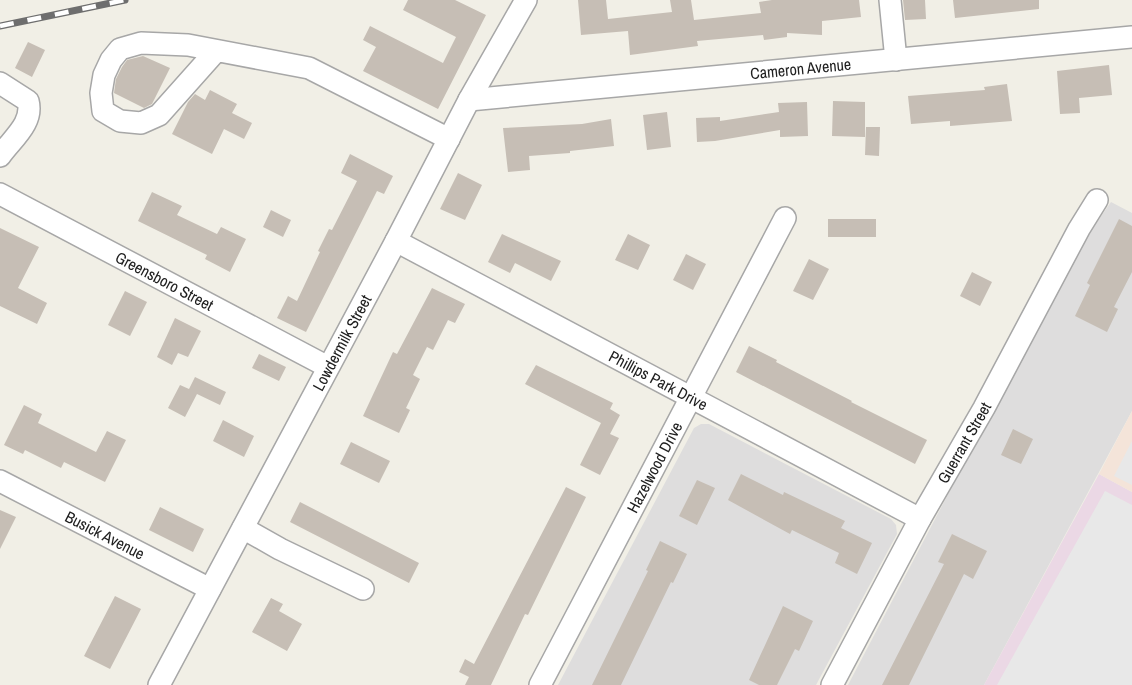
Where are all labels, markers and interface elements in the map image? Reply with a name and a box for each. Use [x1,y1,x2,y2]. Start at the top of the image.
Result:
street label: Cameron Avenue [749,53,852,84]
street label: Greensboro Street [112,246,218,316]
street label: Lowdermilk Street [307,291,376,395]
street label: Phillips Park Drive [605,345,712,415]
street label: Guerrant Street [932,398,996,487]
street label: Hazelwood Drive [621,418,687,517]
street label: Busick Avenue [61,505,148,565]

